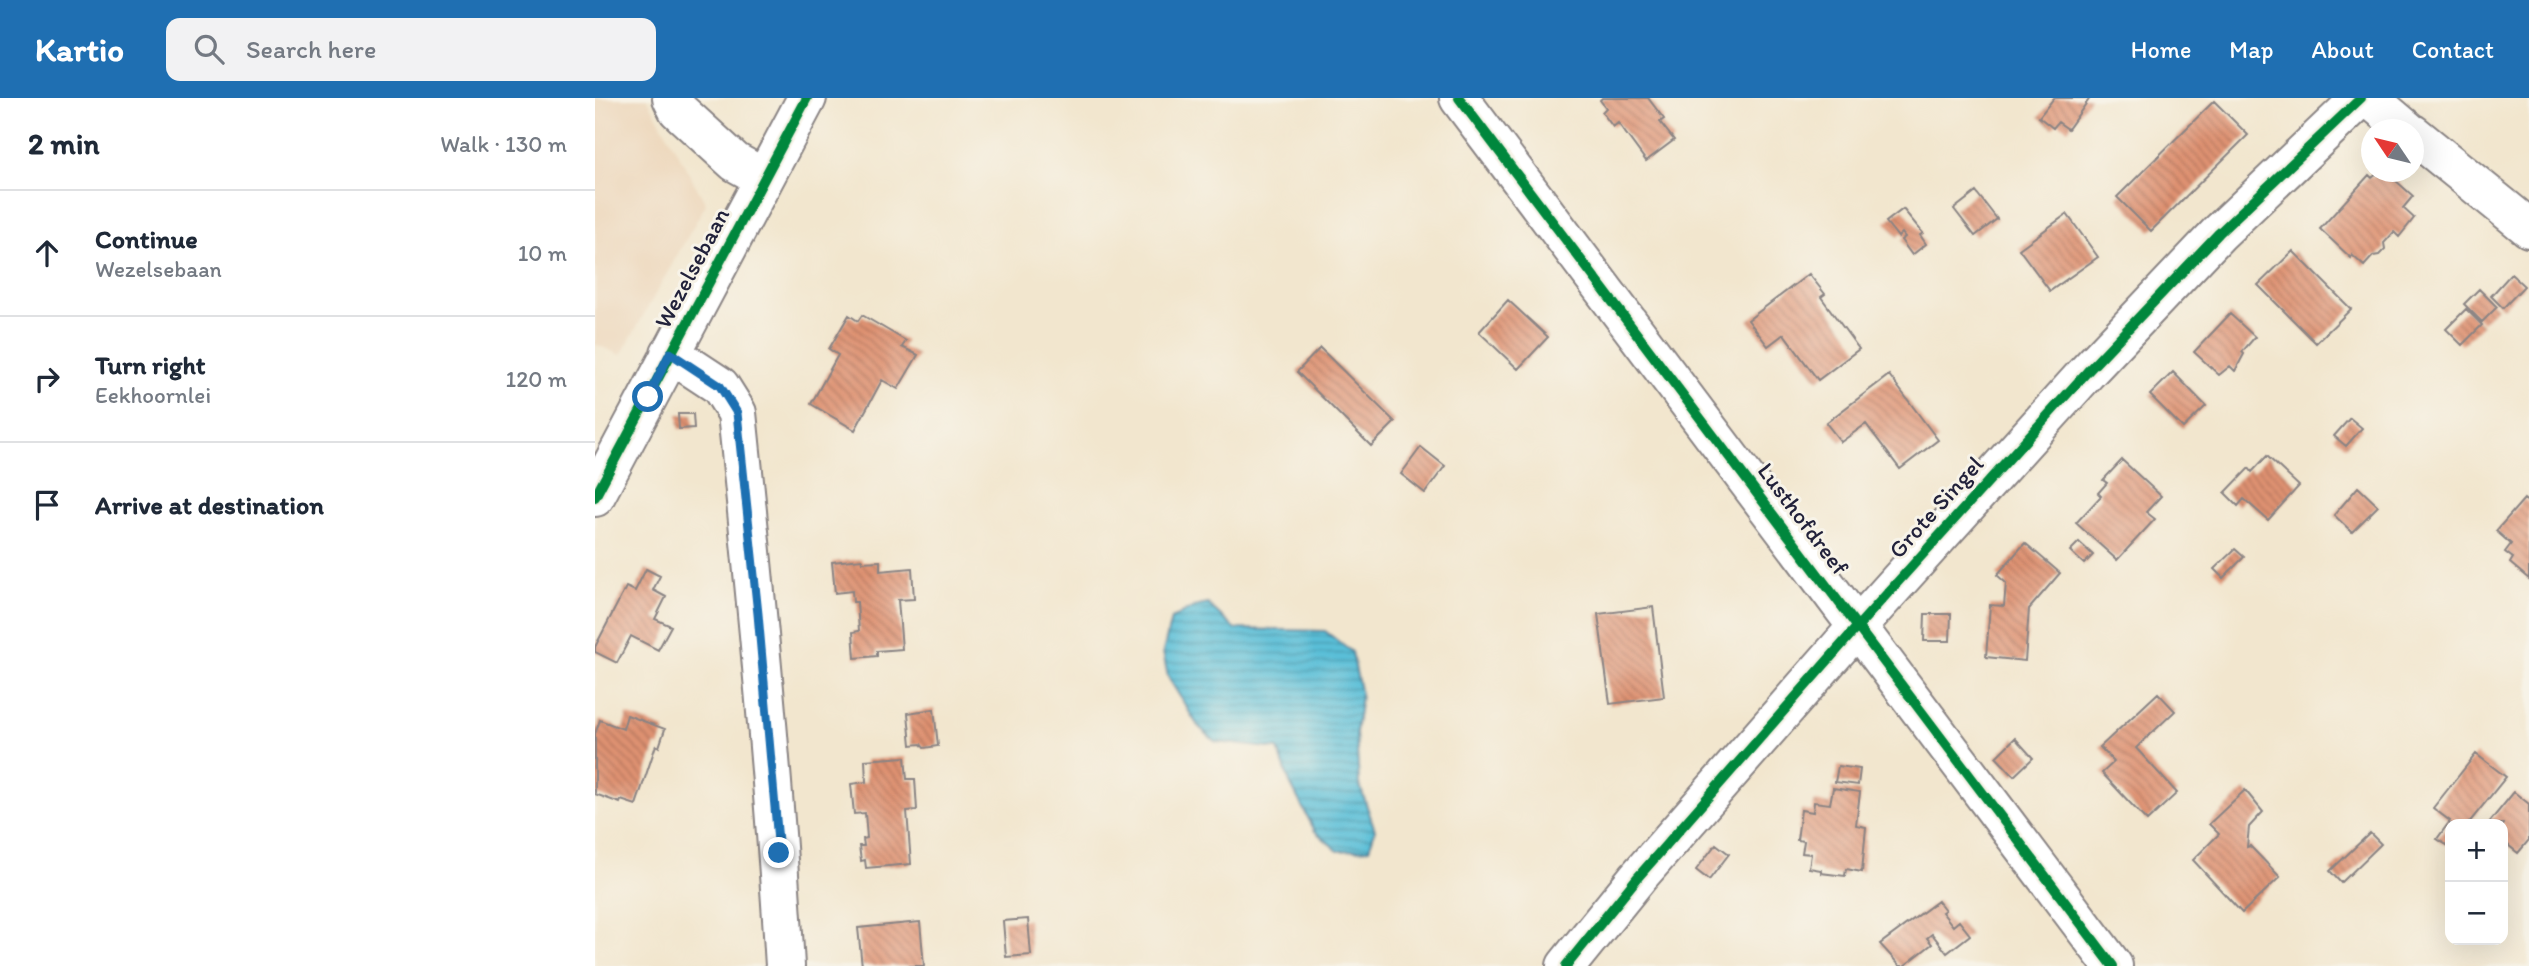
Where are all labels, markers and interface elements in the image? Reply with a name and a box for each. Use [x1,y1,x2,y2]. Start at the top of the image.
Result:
search box [166,18,656,81]
text: Kartio [35,30,124,69]
icon: search [190,30,228,68]
text: Search here [246,33,376,65]
text: Home [2131,35,2191,64]
text: Map [2229,35,2273,64]
text: About [2311,35,2374,64]
text: Contact [2412,35,2494,64]
north arrow [2361,119,2424,182]
text: 2 min [28,125,99,162]
text: Walk · 130 m [440,130,567,158]
street label: Wezelsebaan [648,202,736,333]
text: Continue [95,223,198,255]
icon: ahead [28,234,66,272]
text: 10 m [518,239,567,267]
text: Wezelsebaan [95,255,222,283]
text: Turn right [95,349,206,381]
icon: right [28,360,66,398]
text: 120 m [506,365,567,393]
text: Eekhoornlei [95,381,211,409]
route start [632,381,663,412]
street label: Grote Singel [1882,449,1989,564]
street label: Lusthofdreef [1752,457,1856,581]
icon: arrive [28,486,66,524]
text: Arrive at destination [95,489,324,521]
map controls [2445,819,2508,945]
button: + [2445,819,2508,882]
route end [763,837,794,868]
button: − [2445,882,2508,945]

